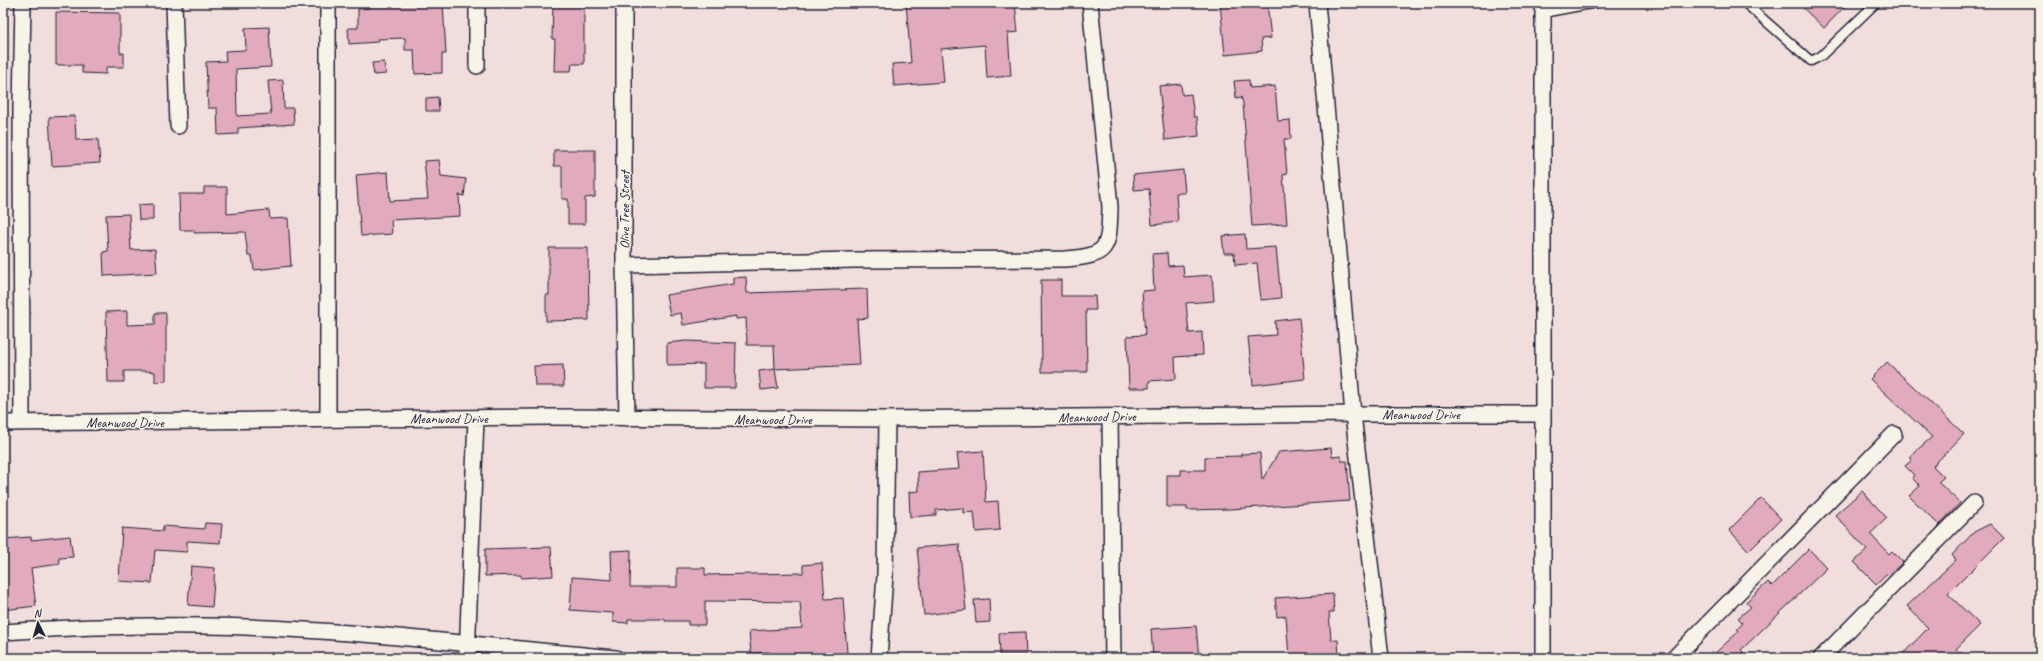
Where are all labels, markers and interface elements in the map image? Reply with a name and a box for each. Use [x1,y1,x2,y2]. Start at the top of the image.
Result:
street label: Olive Tree Street [616,169,633,249]
street label: Meanwood Drive [1382,406,1461,423]
street label: Meanwood Drive [1058,408,1137,426]
street label: Meanwood Drive [410,410,489,427]
street label: Meanwood Drive [734,411,813,428]
street label: Meanwood Drive [86,414,165,431]
north arrow [18,603,58,643]
text: N [33,606,43,620]

